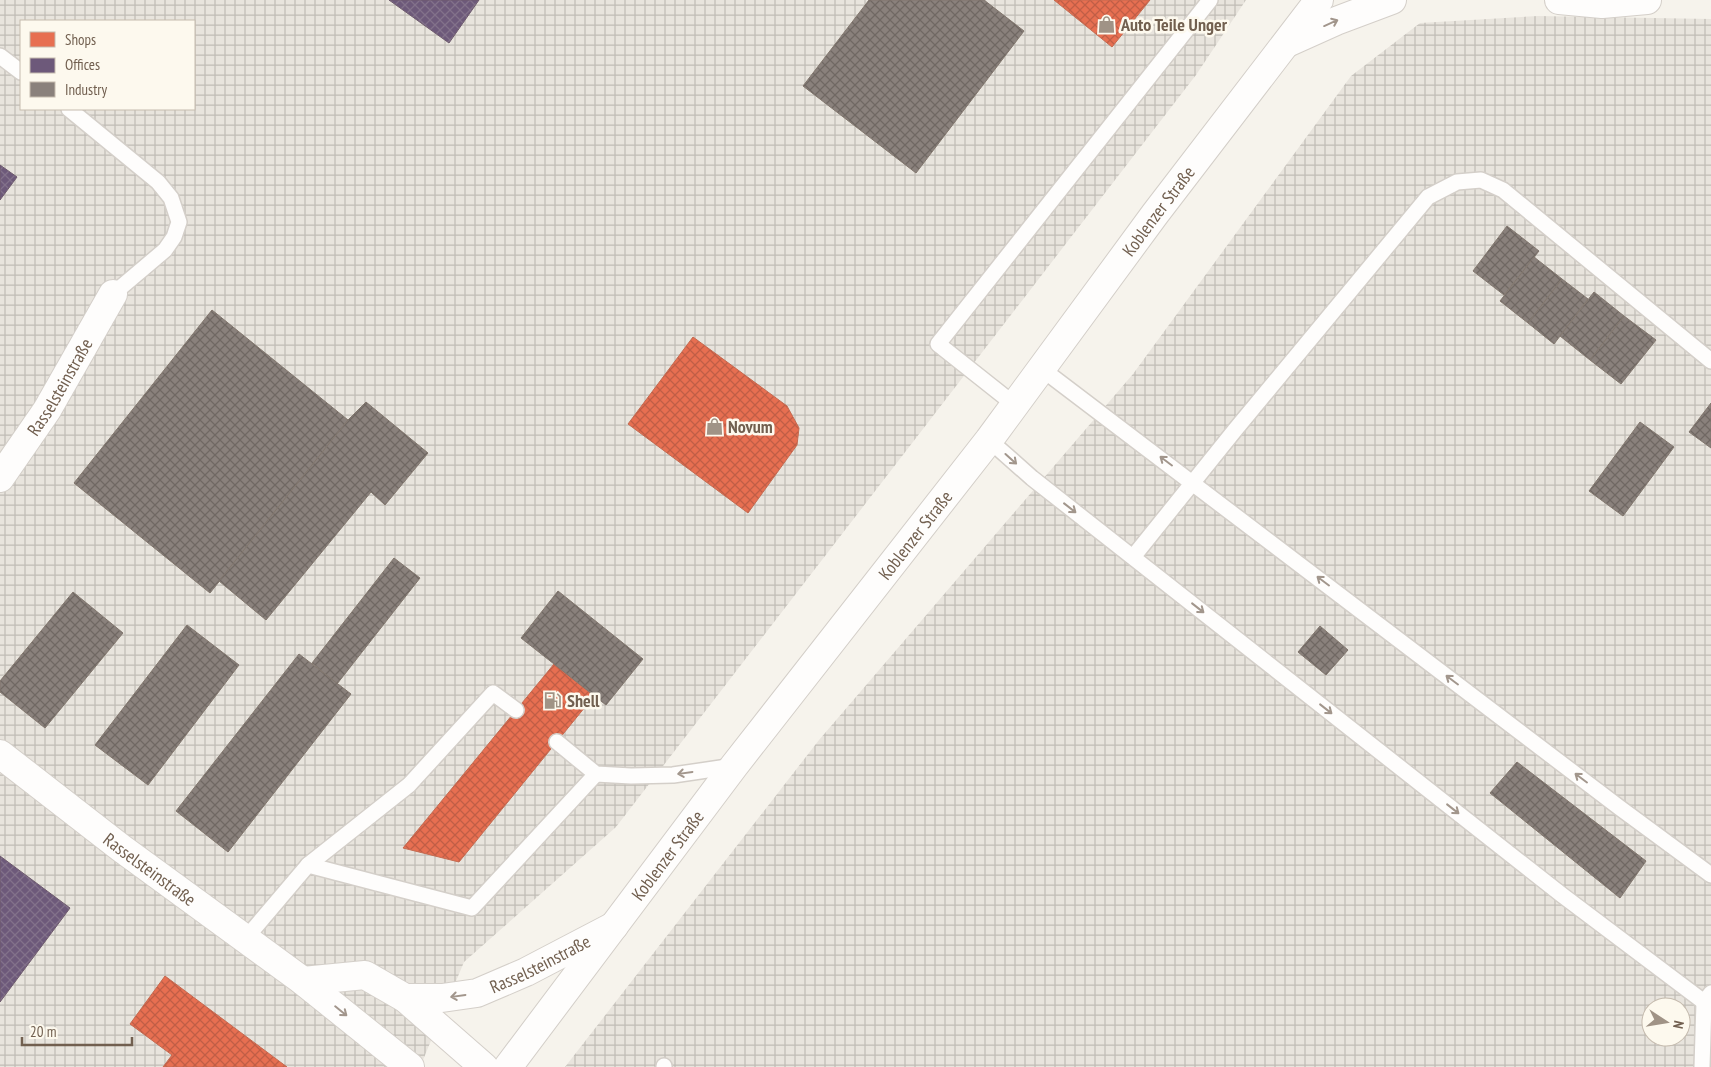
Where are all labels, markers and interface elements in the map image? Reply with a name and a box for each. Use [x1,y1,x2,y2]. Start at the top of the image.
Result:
place label: Auto Teile Unger [1120,13,1228,36]
shop icon: Auto Teile Unger [1097,14,1117,34]
one-way arrow [1323,17,1338,27]
legend [20,20,195,110]
text: Shops [65,30,96,49]
text: Offices [65,55,100,74]
text: Industry [65,80,107,99]
street label: Koblenzer Straße [1117,161,1199,260]
street label: Rasselsteinstraße [21,334,97,440]
place label: Novum [728,415,773,438]
shop icon: Novum [704,416,724,436]
one-way arrow [1004,453,1017,465]
one-way arrow [1160,456,1173,467]
street label: Koblenzer Straße [873,486,957,584]
one-way arrow [1063,502,1076,513]
one-way arrow [1316,576,1330,586]
one-way arrow [1191,603,1204,614]
one-way arrow [1446,674,1459,685]
place label: Shell [567,689,600,712]
fuel station icon: Shell [543,690,563,710]
one-way arrow [1319,703,1332,714]
one-way arrow [678,768,694,778]
one-way arrow [1575,773,1588,784]
one-way arrow [1446,804,1459,815]
street label: Koblenzer Straße [626,805,708,905]
street label: Rasselsteinstraße [99,827,201,911]
street label: Rasselsteinstraße [486,929,594,998]
one-way arrow [450,991,466,1001]
north arrow [1641,997,1691,1047]
one-way arrow [334,1006,347,1017]
scale bar [22,1014,132,1046]
text: N [1669,1019,1688,1030]
text: 20 m [30,1022,56,1041]

